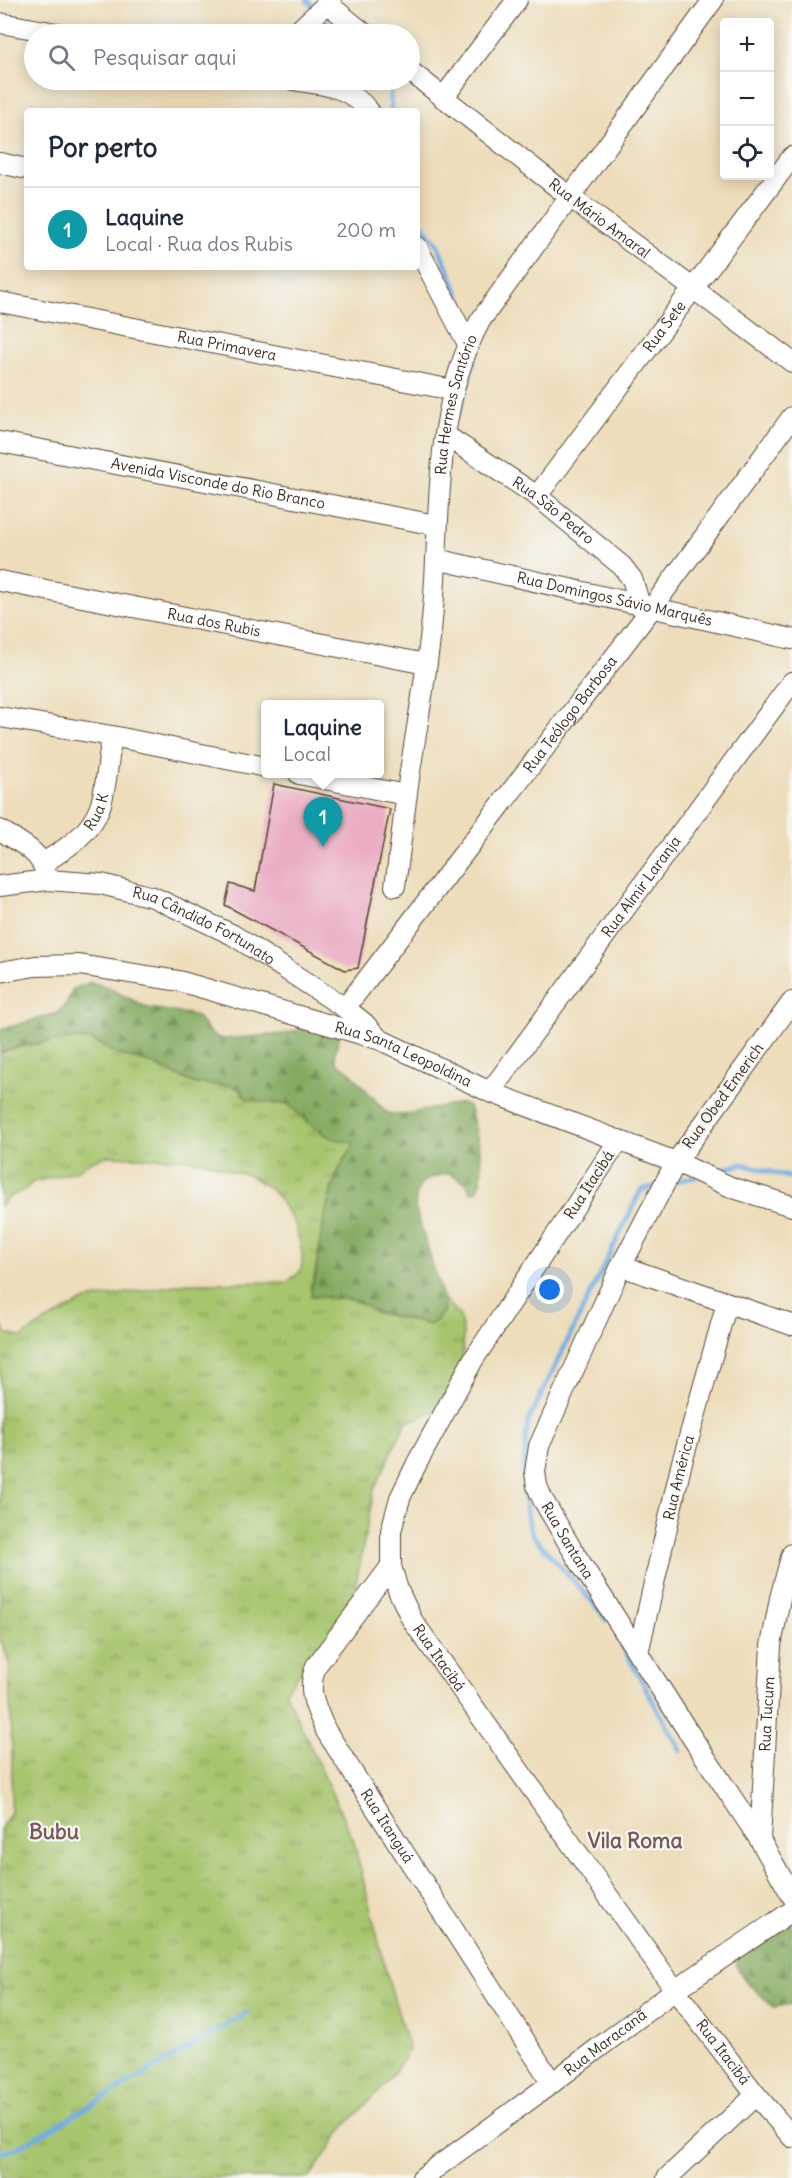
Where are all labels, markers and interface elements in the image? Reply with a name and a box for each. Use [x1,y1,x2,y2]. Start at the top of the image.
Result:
map controls [720,18,774,180]
button: + [720,18,774,72]
search box [24,24,420,90]
icon: search [45,41,78,74]
text: Pesquisar aqui [93,43,236,71]
button: − [720,72,774,126]
button: locate [720,126,774,180]
text: Por perto [48,131,157,164]
street label: Rua Mário Amaral [545,174,654,262]
text: Laquine [105,203,184,231]
text: 1 [64,217,71,242]
text: 200 m [336,217,396,242]
text: Local · Rua dos Rubis [105,231,293,256]
street label: Rua Sete [638,297,690,356]
street label: Rua Primavera [176,327,278,365]
street label: Rua Hermes Santório [431,331,481,476]
street label: Avenida Visconde do Rio Branco [110,453,327,513]
street label: Rua São Pedro [509,472,598,548]
street label: Rua Domingos Sávio Marquês [515,567,714,630]
street label: Rua dos Rubis [166,604,263,641]
street label: Rua Teólogo Barbosa [519,652,621,776]
popup [261,700,384,778]
text: Laquine [283,713,362,741]
text: Local [283,741,331,766]
street label: Rua K [79,790,113,834]
pin: 1 [304,798,342,847]
street label: Rua Almir Laranja [597,832,685,941]
street label: Rua Cândido Fortunato [131,882,279,969]
street label: Rua Santa Leopoldina [333,1017,475,1091]
street label: Rua Obed Emerich [678,1039,768,1152]
street label: Rua Itacibá [559,1147,618,1223]
your location [535,1275,564,1304]
street label: Rua América [659,1433,698,1522]
street label: Rua Santana [537,1498,599,1583]
street label: Rua Itacibá [409,1620,470,1695]
street label: Rua Tucum [755,1676,778,1752]
street label: Rua Itanguá [357,1785,418,1867]
district label: Bubu [29,1818,79,1845]
district label: Vila Roma [588,1827,682,1854]
street label: Rua Maracanã [560,2005,651,2080]
street label: Rua Itacibá [692,2015,755,2089]

